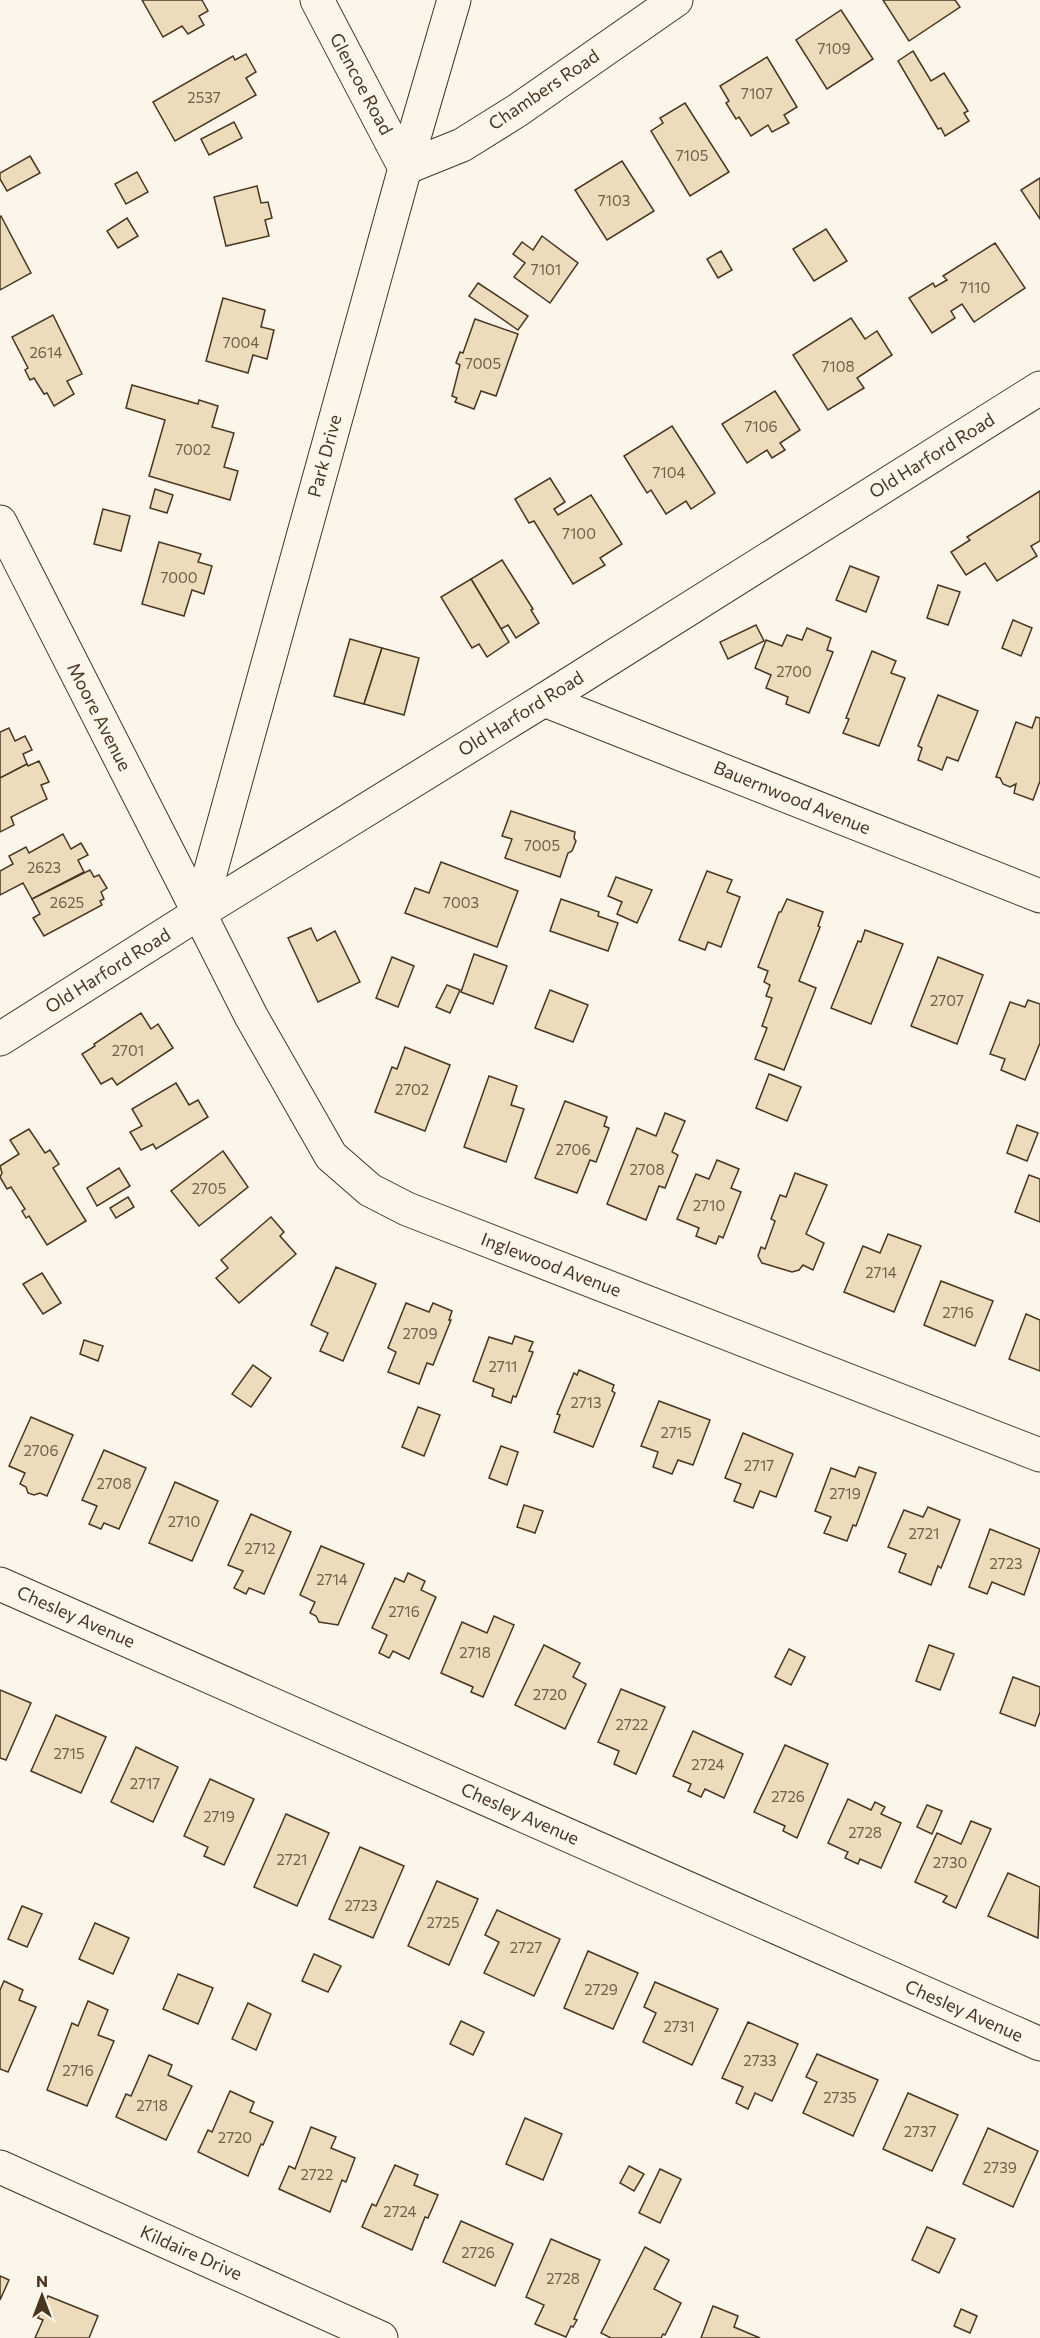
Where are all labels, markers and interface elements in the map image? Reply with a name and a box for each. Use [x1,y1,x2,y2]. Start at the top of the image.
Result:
street label: Glencoe Road [326,29,398,138]
house number: 7109 [817,39,851,57]
street label: Chambers Road [484,44,603,134]
house number: 7107 [741,84,773,102]
house number: 2537 [187,88,221,106]
house number: 7105 [676,146,708,164]
house number: 7103 [598,191,630,209]
house number: 7101 [531,260,561,278]
house number: 7110 [960,278,990,296]
house number: 7004 [223,333,259,351]
house number: 2614 [30,343,62,361]
house number: 7005 [465,354,501,372]
house number: 7108 [821,357,855,375]
street label: Old Harford Road [865,408,998,502]
street label: Park Drive [302,412,346,499]
house number: 7106 [744,417,778,435]
house number: 7002 [175,440,211,458]
house number: 7104 [652,463,686,481]
house number: 7100 [562,524,596,542]
house number: 7000 [160,568,198,586]
street label: Moore Avenue [63,659,137,774]
house number: 2700 [776,662,812,680]
street label: Old Harford Road [454,666,587,760]
street label: Bauernwood Avenue [711,756,874,839]
house number: 7005 [524,836,560,854]
house number: 2623 [27,858,61,876]
house number: 2625 [50,893,84,911]
house number: 7003 [443,893,479,911]
street label: Old Harford Road [41,923,174,1017]
house number: 2707 [930,991,964,1009]
house number: 2701 [112,1041,144,1059]
house number: 2702 [395,1080,429,1098]
house number: 2706 [555,1140,591,1158]
house number: 2708 [629,1160,665,1178]
house number: 2705 [192,1179,226,1197]
house number: 2710 [693,1196,725,1214]
street label: Inglewood Avenue [478,1227,625,1301]
house number: 2714 [865,1263,897,1281]
house number: 2716 [942,1303,974,1321]
house number: 2709 [402,1324,438,1342]
house number: 2711 [488,1357,518,1375]
house number: 2713 [570,1393,602,1411]
house number: 2715 [660,1423,692,1441]
house number: 2706 [23,1441,59,1459]
house number: 2717 [744,1456,774,1474]
house number: 2708 [96,1474,132,1492]
house number: 2719 [829,1484,861,1502]
house number: 2710 [168,1512,200,1530]
house number: 2721 [909,1524,939,1542]
house number: 2712 [245,1539,275,1557]
house number: 2723 [989,1554,1023,1572]
house number: 2714 [316,1570,348,1588]
street label: Chesley Avenue [14,1580,139,1652]
house number: 2716 [388,1602,420,1620]
house number: 2718 [459,1643,491,1661]
house number: 2720 [533,1685,567,1703]
house number: 2722 [616,1715,648,1733]
house number: 2715 [53,1744,85,1762]
house number: 2724 [691,1755,725,1773]
house number: 2717 [130,1774,160,1792]
street label: Chesley Avenue [458,1777,583,1849]
house number: 2726 [771,1787,805,1805]
house number: 2719 [203,1807,235,1825]
house number: 2728 [848,1823,882,1841]
house number: 2721 [277,1850,307,1868]
house number: 2730 [933,1853,967,1871]
house number: 2723 [344,1896,378,1914]
house number: 2725 [426,1913,460,1931]
house number: 2727 [510,1938,542,1956]
street label: Chesley Avenue [902,1974,1027,2046]
house number: 2729 [584,1980,618,1998]
house number: 2731 [663,2017,695,2035]
house number: 2733 [743,2051,777,2069]
house number: 2716 [62,2061,94,2079]
house number: 2735 [823,2088,857,2106]
house number: 2718 [136,2096,168,2114]
house number: 2737 [904,2122,936,2140]
house number: 2720 [218,2128,252,2146]
house number: 2739 [983,2158,1017,2176]
house number: 2722 [301,2165,333,2183]
house number: 2724 [383,2202,417,2220]
street label: Kildaire Drive [137,2220,246,2284]
house number: 2726 [461,2243,495,2261]
north arrow [12,2266,72,2326]
house number: 2728 [546,2269,580,2287]
text: N [36,2271,48,2290]

